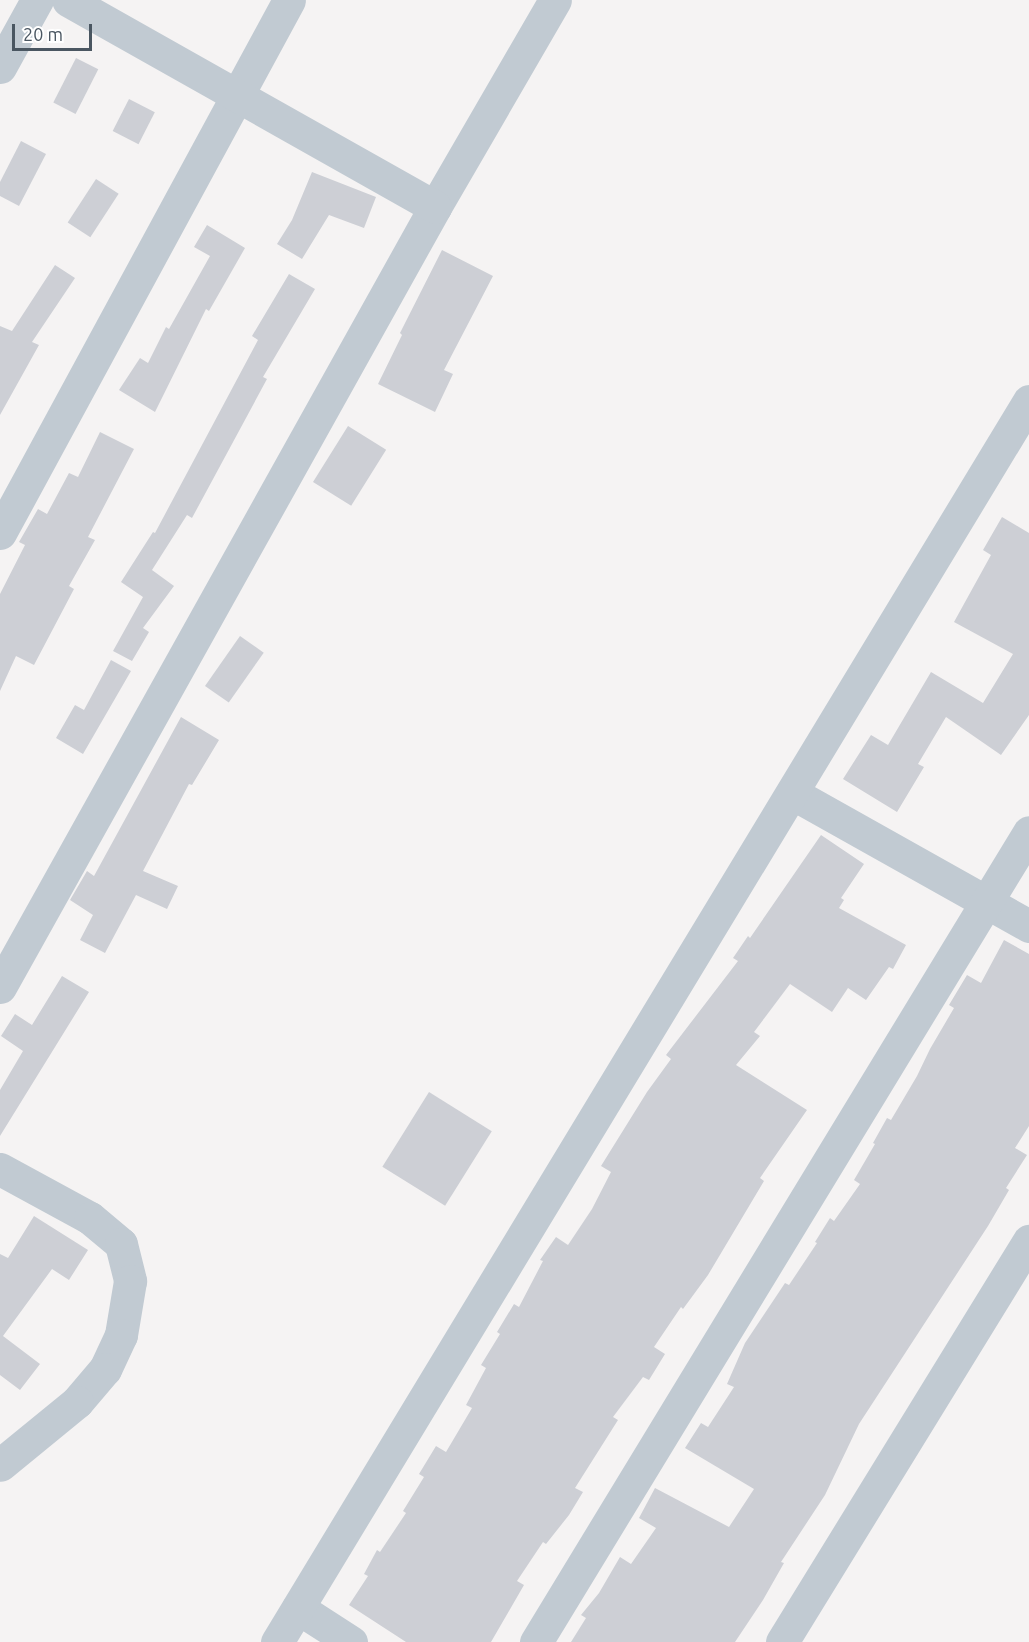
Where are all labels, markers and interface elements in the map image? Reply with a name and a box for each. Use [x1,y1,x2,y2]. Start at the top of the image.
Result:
scale bar [15,12,94,50]
text: 20 m [23,24,63,44]

